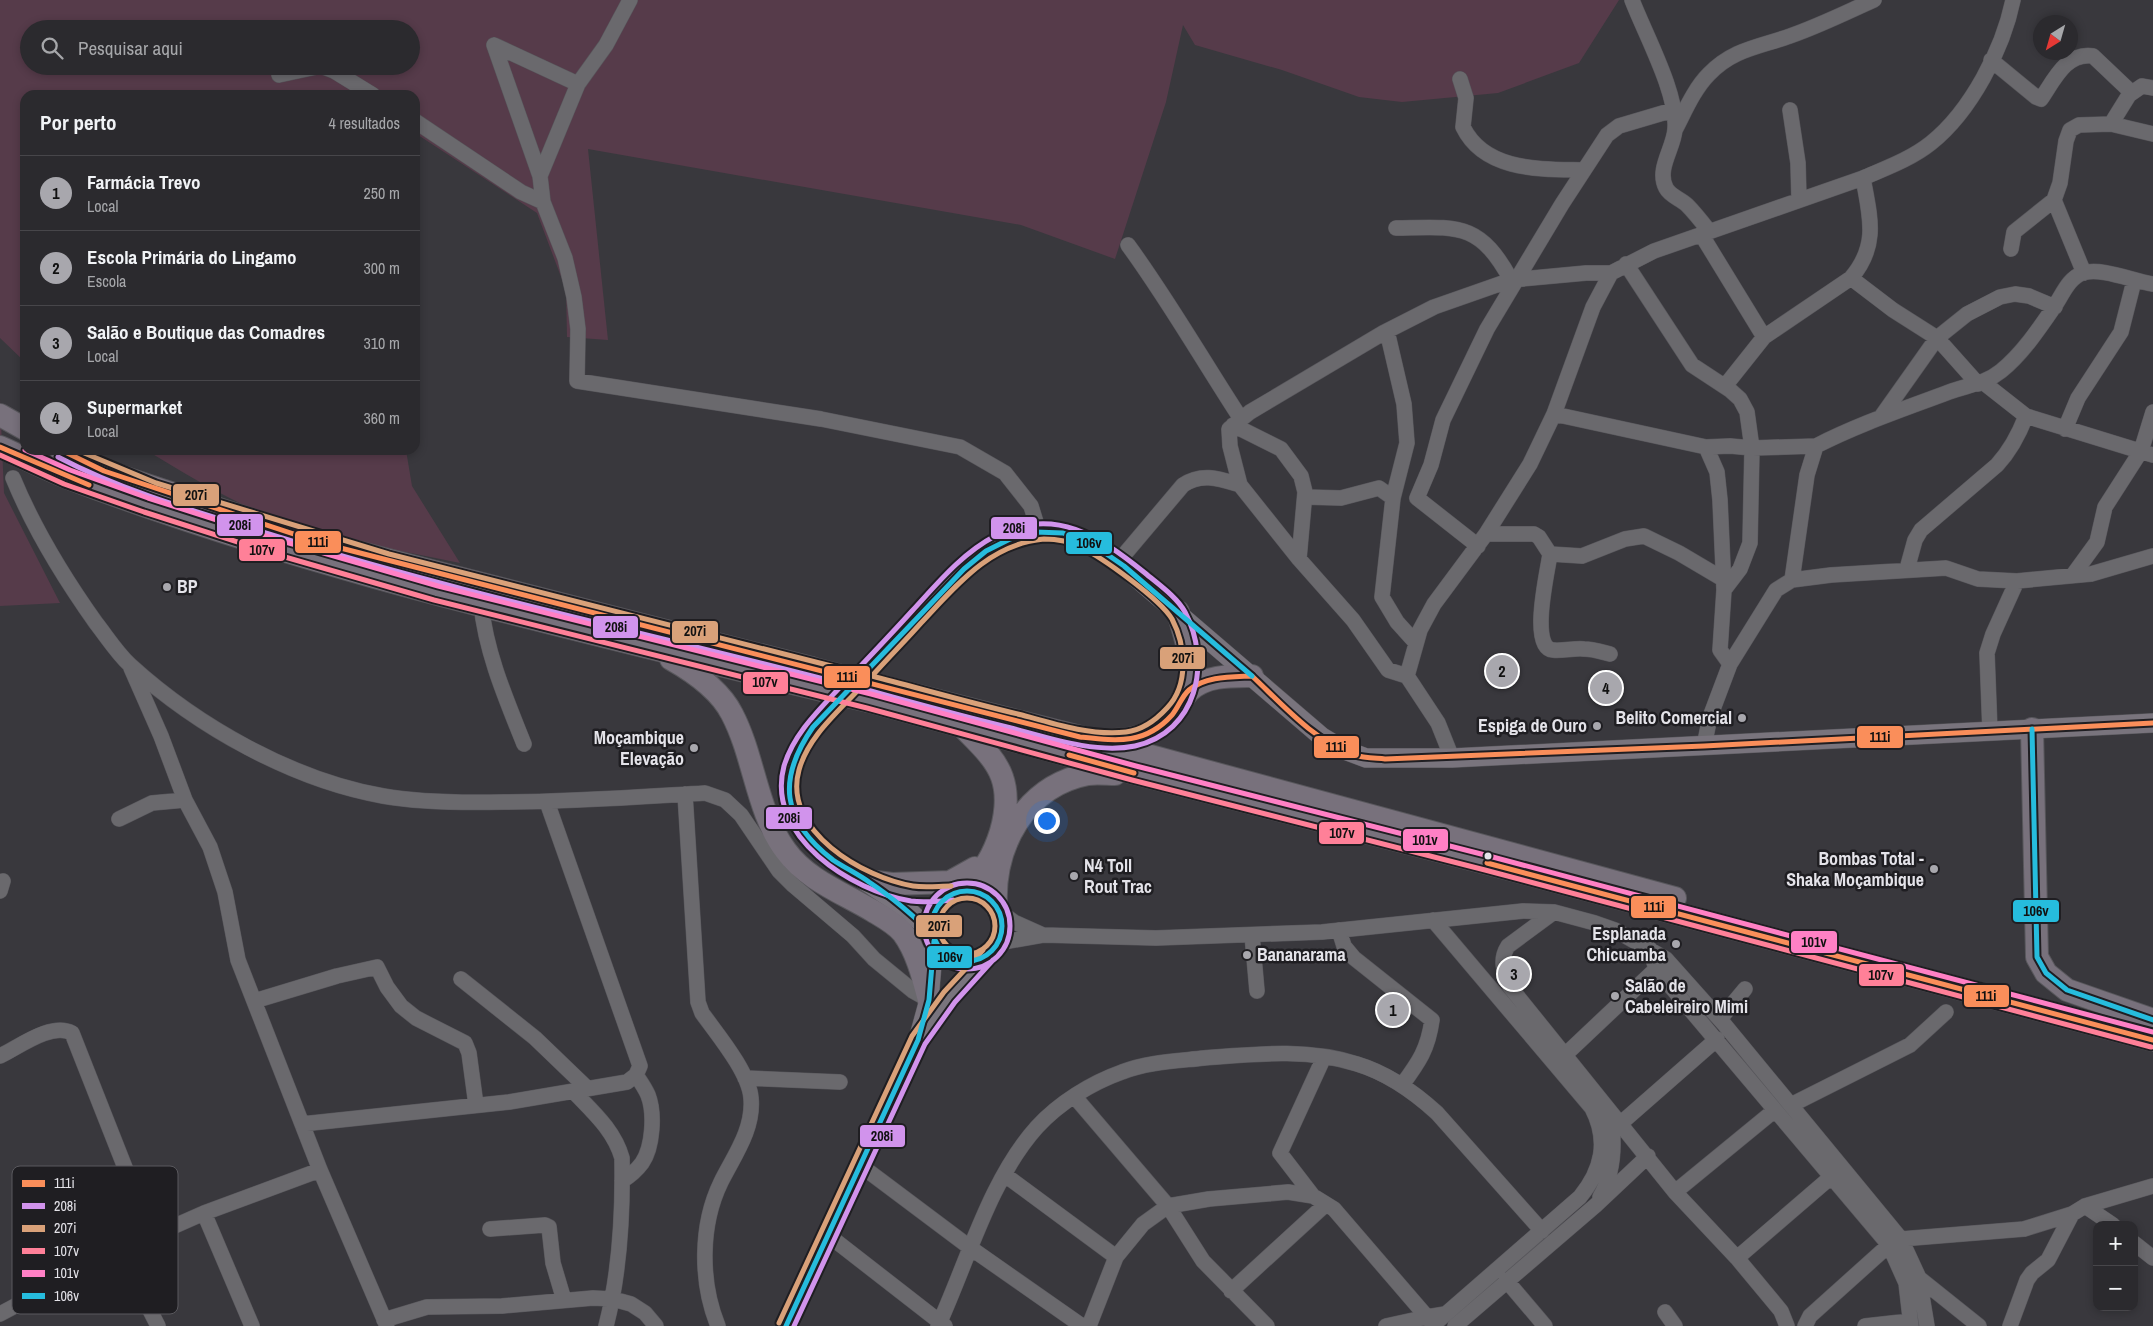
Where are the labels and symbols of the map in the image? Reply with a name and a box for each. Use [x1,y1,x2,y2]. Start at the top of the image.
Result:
north arrow [2033,15,2078,60]
line badge: 207i [172,483,220,507]
text: 207i [185,486,207,504]
line badge: 208i [216,513,264,537]
text: 208i [229,516,251,534]
line badge: 208i [990,516,1038,540]
text: 208i [1003,519,1025,537]
line badge: 111i [294,530,342,554]
line badge: 106v [1065,531,1113,555]
text: 111i [307,533,329,551]
text: 106v [1076,534,1102,552]
line badge: 107v [238,538,286,562]
text: 107v [249,541,275,559]
place label: BP [177,574,198,599]
marker: BP [161,581,173,593]
line badge: 208i [592,615,639,639]
text: 208i [605,618,627,636]
line badge: 207i [671,620,719,644]
text: 207i [684,622,706,640]
line badge: 207i [1159,646,1206,670]
text: 207i [1172,649,1194,667]
pin: 2 [1486,652,1518,690]
line badge: 111i [823,665,871,689]
text: 111i [836,668,858,686]
pin: 4 [1590,669,1622,707]
line badge: 107v [742,671,789,695]
text: 107v [752,673,778,691]
place label: Belito Comercial [1616,705,1732,730]
marker: Belito Comercial [1736,712,1748,724]
place label: Espiga de Ouro [1478,713,1587,738]
marker: Espiga de Ouro [1591,720,1603,732]
place label: Moçambique Elevação [594,725,684,771]
line badge: 111i [1856,725,1904,749]
text: 111i [1869,728,1891,746]
line badge: 111i [1313,735,1360,759]
text: 111i [1325,738,1347,756]
marker: Moçambique Elevação [688,742,700,754]
line badge: 208i [765,806,813,830]
your location [1034,808,1060,834]
text: 208i [778,809,800,827]
line badge: 107v [1318,821,1365,845]
text: 107v [1329,824,1355,842]
line badge: 101v [1402,828,1449,852]
text: 101v [1412,831,1438,849]
place label: Bombas Total - Shaka Moçambique [1786,846,1924,892]
unlabelled marker [1483,851,1493,861]
place label: N4 Toll Rout Trac [1084,853,1152,899]
marker: Bombas Total - Shaka Moçambique [1928,863,1940,875]
marker: N4 Toll Rout Trac [1068,870,1080,882]
line badge: 111i [1630,895,1677,919]
text: 111i [1643,898,1665,916]
line badge: 106v [2012,899,2060,923]
text: 106v [2023,902,2049,920]
line badge: 207i [915,914,963,938]
text: 207i [928,917,950,935]
place label: Esplanada Chicuamba [1586,921,1667,967]
line badge: 101v [1790,930,1838,954]
text: 101v [1801,933,1827,951]
marker: Esplanada Chicuamba [1670,938,1682,950]
place label: Bananarama [1257,942,1346,967]
line badge: 106v [926,945,973,969]
text: 106v [937,948,963,966]
marker: Bananarama [1241,949,1253,961]
pin: 3 [1498,955,1530,993]
line badge: 107v [1858,963,1905,987]
text: 107v [1868,966,1894,984]
place label: Salão de Cabeleireiro Mimi [1625,973,1748,1019]
line badge: 111i [1963,984,2010,1008]
text: 111i [1975,987,1997,1005]
marker: Salão de Cabeleireiro Mimi [1609,990,1621,1002]
pin: 1 [1377,991,1409,1029]
line badge: 208i [859,1124,906,1148]
text: 208i [871,1127,893,1145]
legend [12,1166,178,1314]
text: 111i [54,1174,75,1192]
text: 208i [54,1197,76,1215]
text: 207i [54,1219,76,1237]
text: 107v [54,1242,79,1260]
text: 101v [54,1264,79,1282]
text: 106v [54,1287,79,1305]

